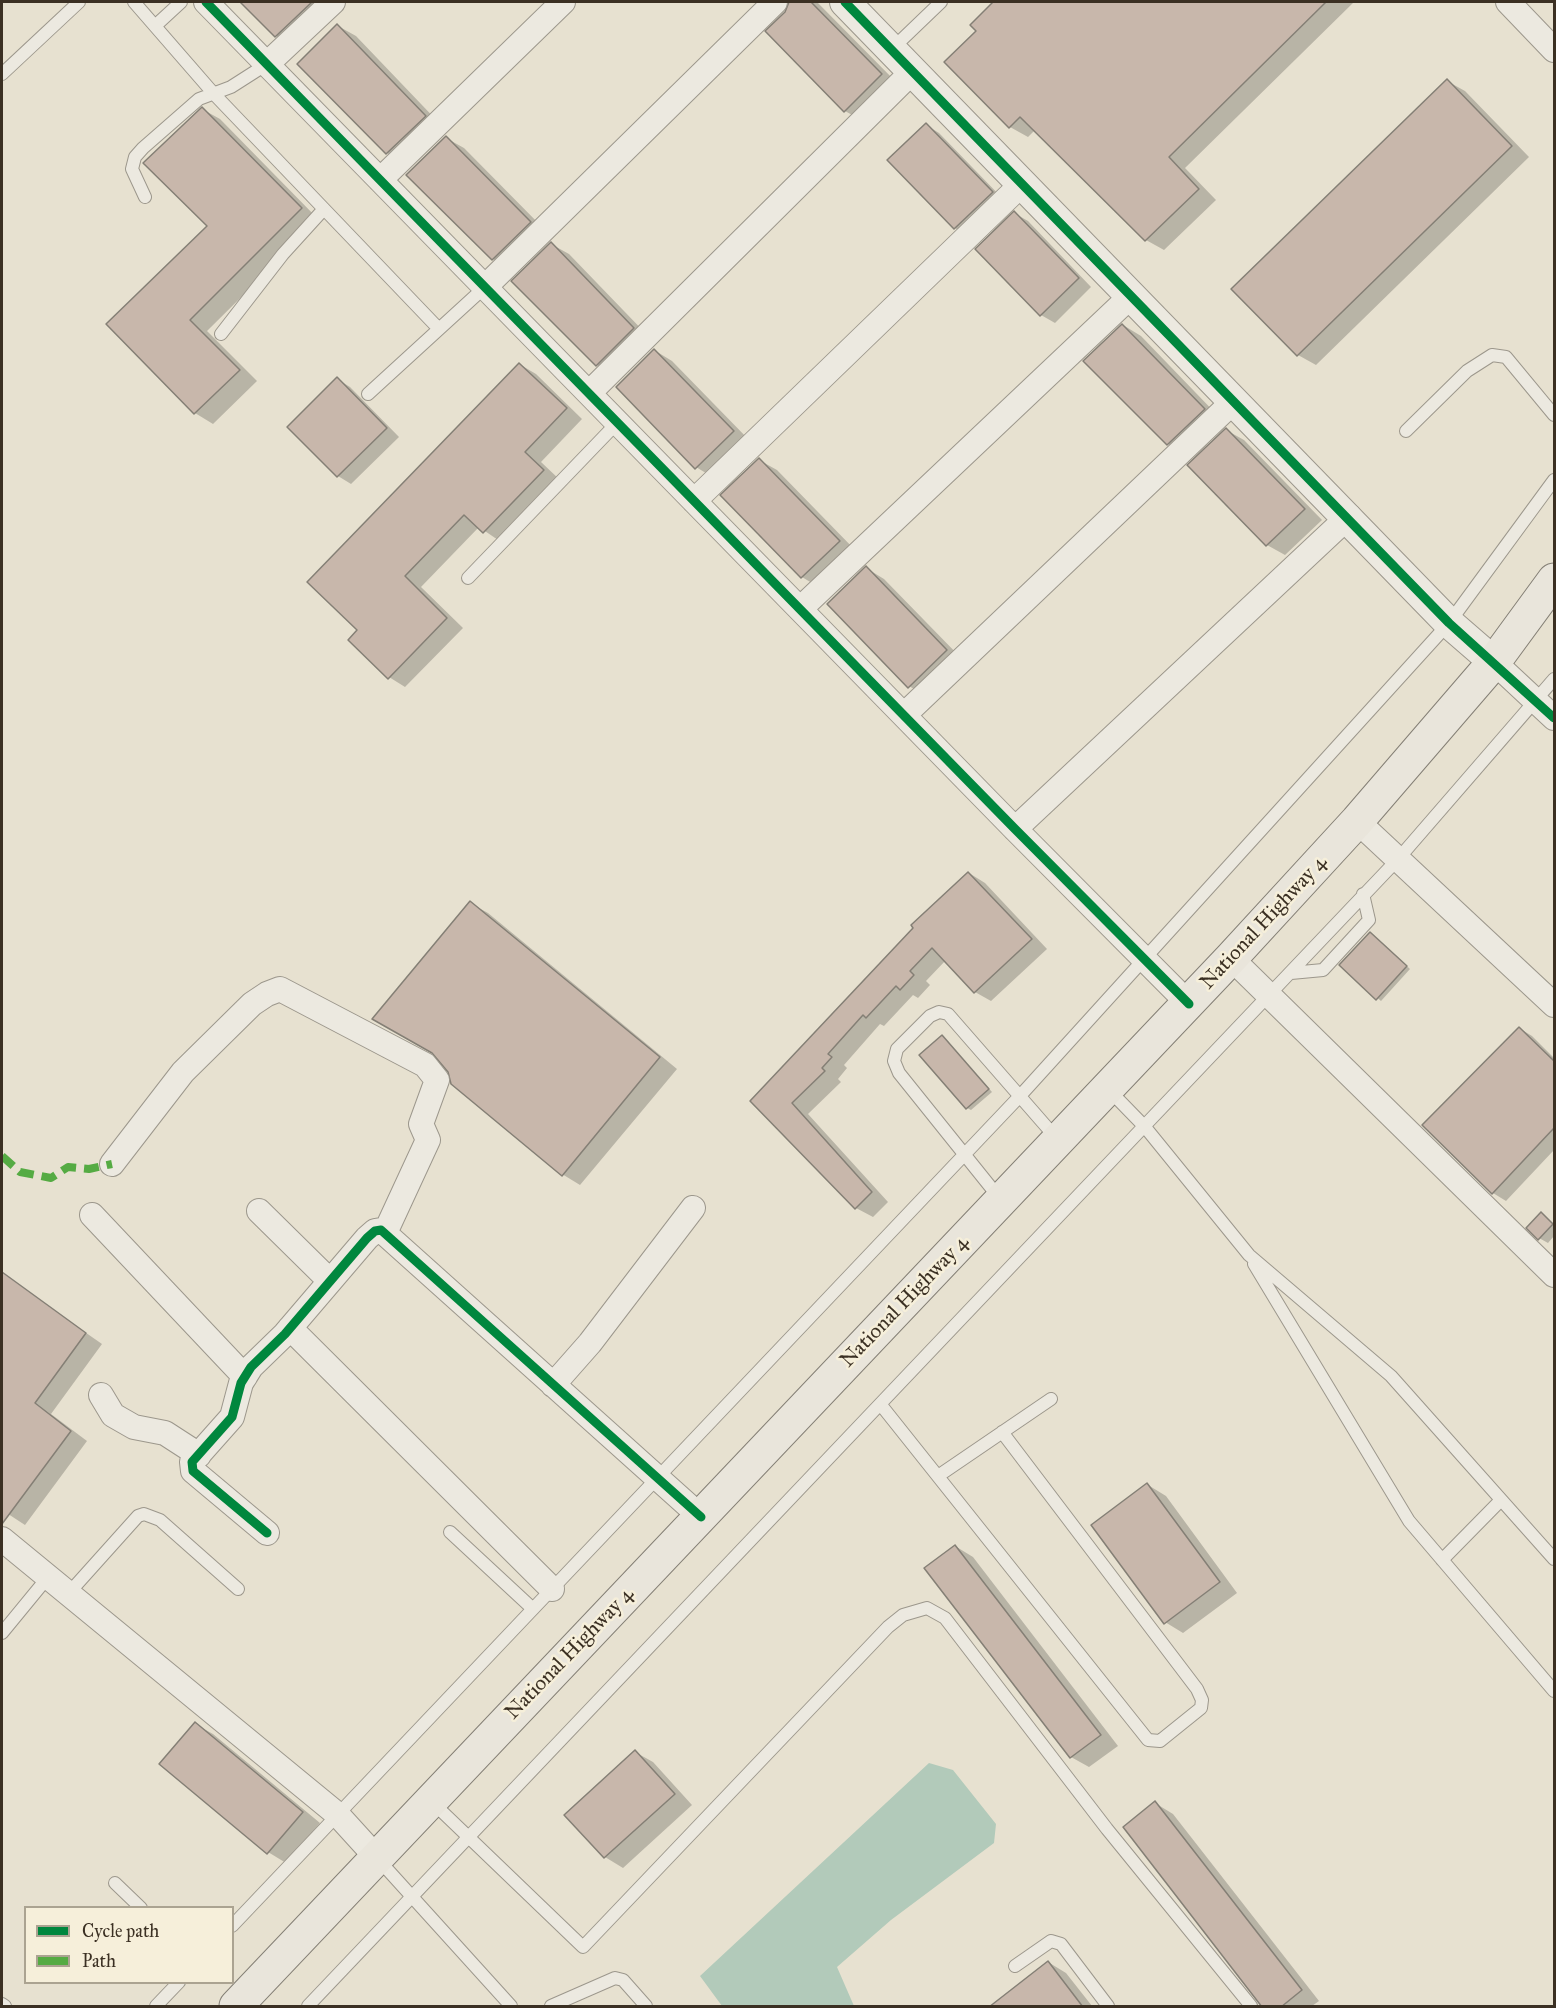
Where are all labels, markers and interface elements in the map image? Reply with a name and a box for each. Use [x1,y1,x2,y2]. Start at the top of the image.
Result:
street label: National Highway 4 [1195,851,1333,995]
street label: National Highway 4 [835,1231,975,1373]
street label: National Highway 4 [500,1583,640,1725]
legend [24,1906,234,1984]
text: Cycle path [82,1920,159,1942]
text: Path [82,1950,116,1972]

